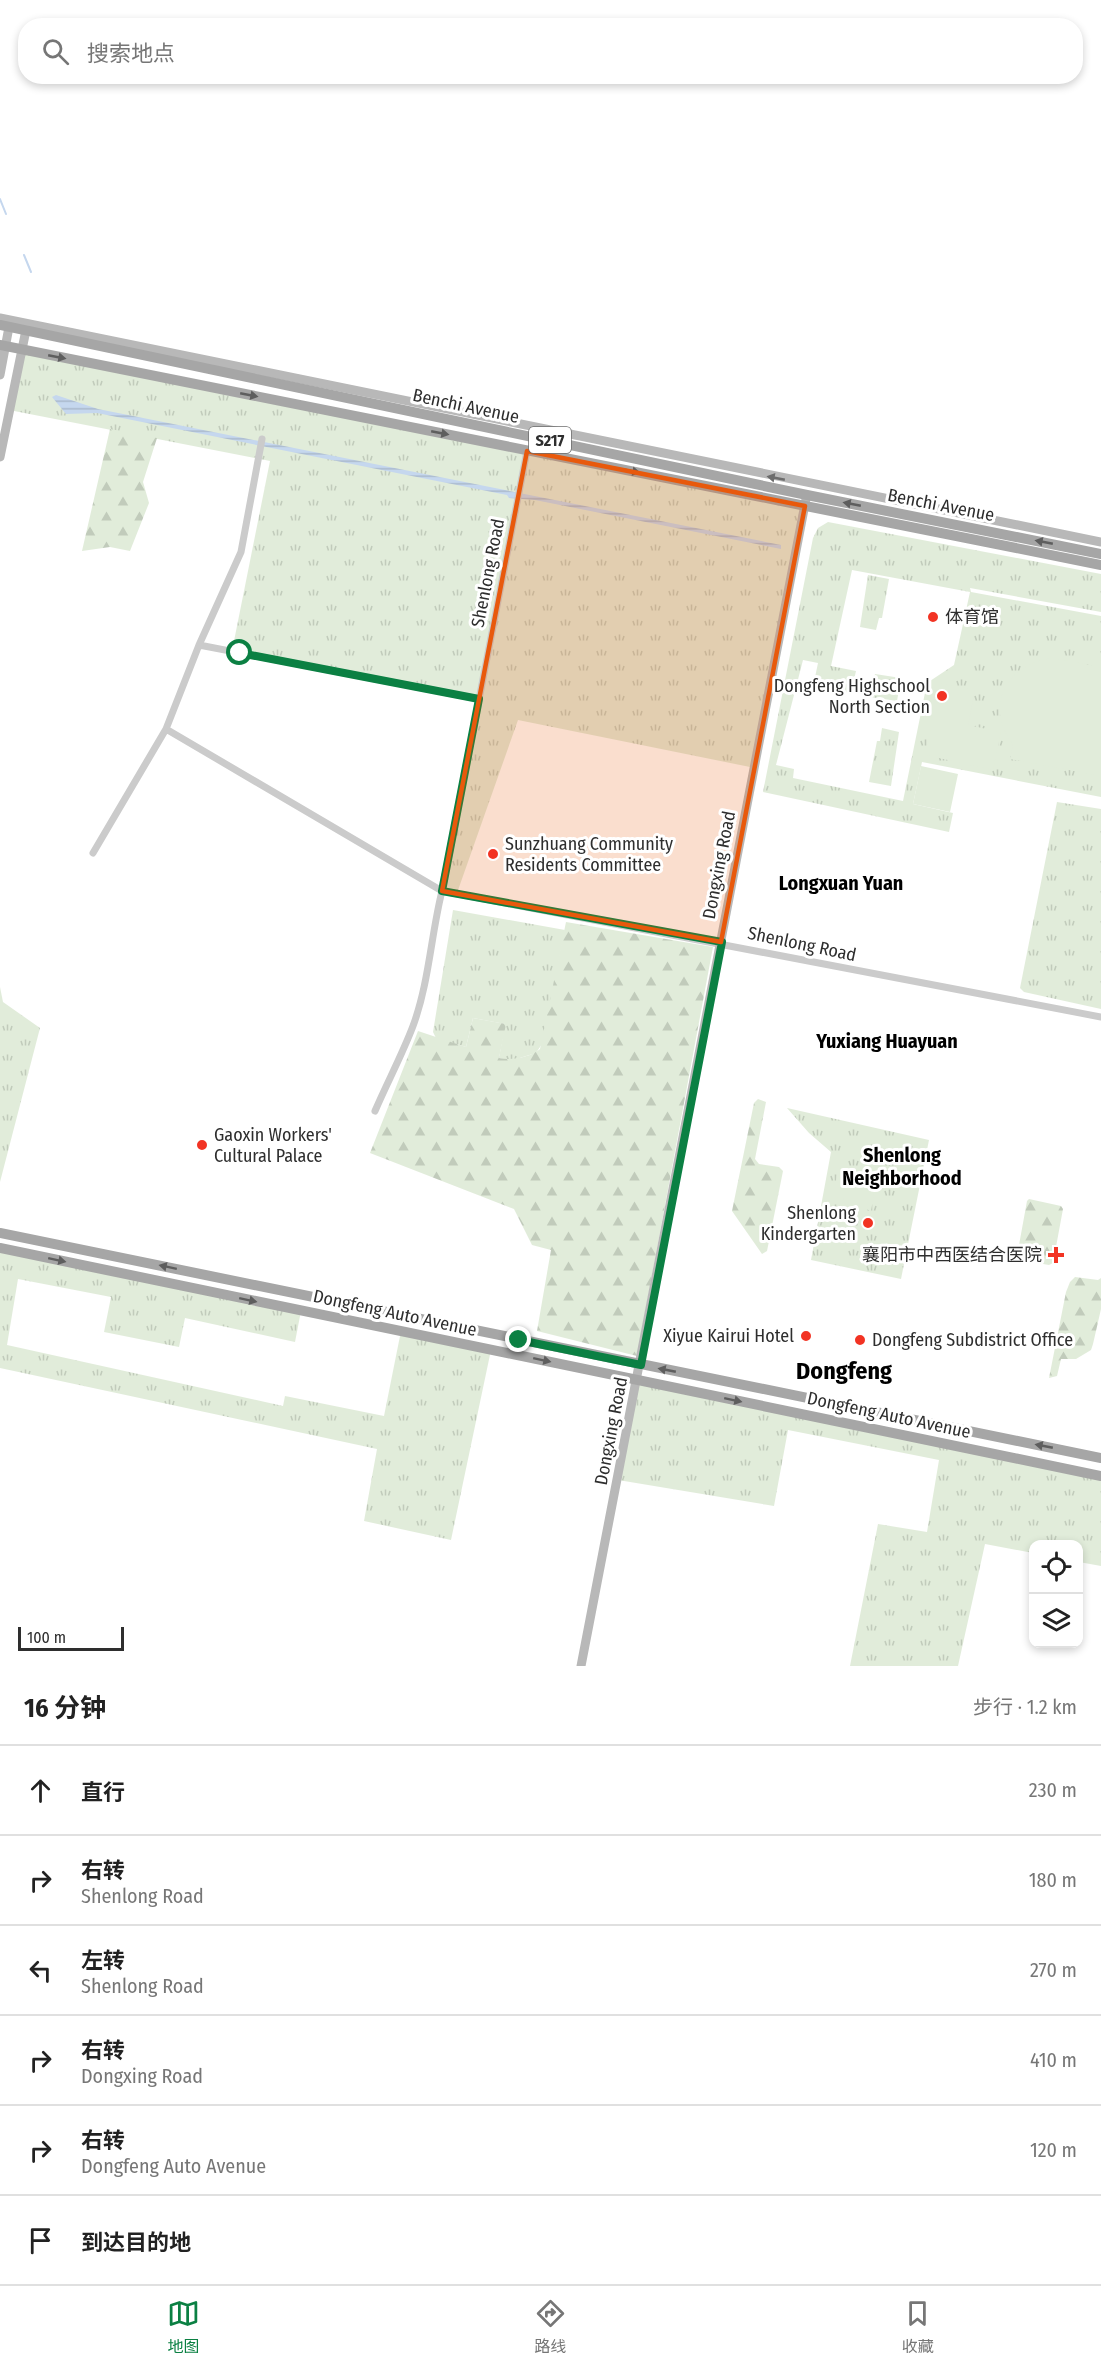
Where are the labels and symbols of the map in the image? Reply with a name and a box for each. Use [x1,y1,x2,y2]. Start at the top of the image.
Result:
one-way arrow [48,352,67,362]
street label: Benchi Avenue [411,384,521,428]
one-way arrow [239,391,258,400]
road number: S217 [529,427,571,453]
one-way arrow [430,429,449,438]
one-way arrow [622,467,640,477]
one-way arrow [766,473,785,482]
street label: Benchi Avenue [886,484,996,526]
one-way arrow [843,499,862,508]
street label: Shenlong Road [467,517,509,629]
one-way arrow [1034,537,1053,546]
place label: 体育馆 [945,606,999,628]
marker: 体育馆 [926,610,940,624]
route start [226,639,252,665]
place label: Dongfeng Highschool North Section [774,675,930,718]
marker: Dongfeng Highschool North Section [935,689,949,703]
street label: Dongxing Road [698,809,740,921]
place label: Sunzhuang Community Residents Committee [505,833,673,876]
marker: Sunzhuang Community Residents Committee [486,847,500,861]
district label: Longxuan Yuan [779,871,903,895]
street label: Shenlong Road [746,922,858,966]
district label: Yuxiang Huayuan [815,1029,958,1053]
place label: Gaoxin Workers' Cultural Palace [214,1124,332,1167]
marker: Gaoxin Workers' Cultural Palace [195,1138,209,1152]
district label: Shenlong Neighborhood [842,1143,962,1190]
place label: Shenlong Kindergarten [761,1202,857,1245]
marker: Shenlong Kindergarten [861,1216,875,1230]
place label: 襄阳市中西医结合医院 [862,1244,1042,1266]
marker: 襄阳市中西医结合医院 [1047,1246,1065,1264]
one-way arrow [48,1256,67,1265]
one-way arrow [158,1262,177,1271]
street label: Dongfeng Auto Avenue [311,1285,479,1341]
one-way arrow [239,1296,258,1305]
place label: Xiyue Kairui Hotel [663,1325,794,1347]
route end [505,1326,531,1352]
marker: Xiyue Kairui Hotel [799,1329,813,1343]
place label: Dongfeng Subdistrict Office [872,1329,1073,1351]
marker: Dongfeng Subdistrict Office [853,1333,867,1347]
one-way arrow [533,1356,551,1366]
district label: Dongfeng [796,1357,892,1385]
one-way arrow [658,1365,677,1374]
street label: Dongxing Road [590,1375,632,1487]
street label: Dongfeng Auto Avenue [805,1387,973,1443]
one-way arrow [724,1396,743,1405]
one-way arrow [1034,1441,1053,1450]
scale bar [18,1624,124,1652]

